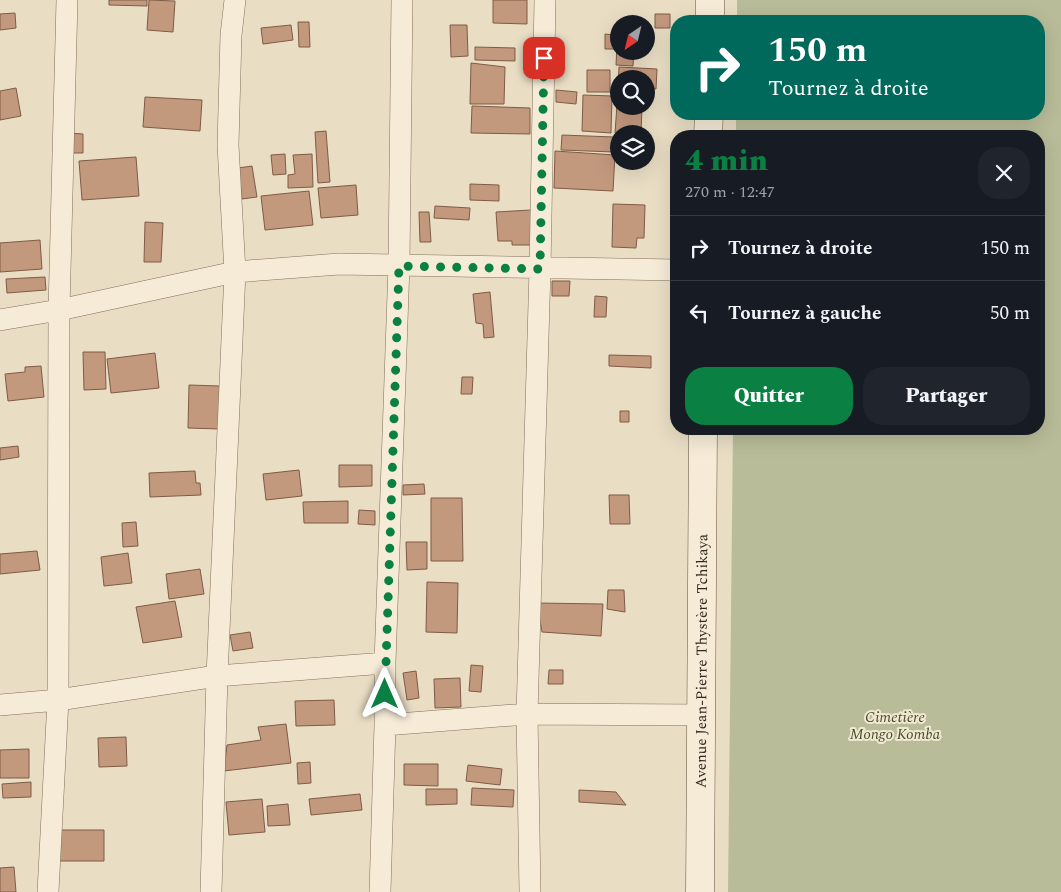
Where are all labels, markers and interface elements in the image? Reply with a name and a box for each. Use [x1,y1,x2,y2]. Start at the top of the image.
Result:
north arrow [610,15,655,60]
map controls [610,15,655,170]
text: 150 m [768,24,867,77]
icon: right [685,35,750,100]
pin [523,37,565,79]
icon: arrive [530,44,558,72]
button: search [610,70,655,115]
text: Tournez à droite [768,72,929,105]
button: layers [610,125,655,170]
text: 4 min [685,138,768,184]
button: close [978,147,1030,199]
text: 270 m · 12:47 [685,180,775,204]
icon: right [685,234,713,262]
text: Tournez à droite [728,234,872,263]
text: 150 m [980,234,1030,263]
icon: left [685,299,713,327]
text: Tournez à gauche [728,299,881,328]
text: 50 m [990,299,1030,328]
button: Quitter [685,367,853,425]
button: Partager [863,367,1030,425]
street label: Avenue Jean-Pierre Thystère Tchikaya [690,533,714,788]
position arrow [358,667,410,719]
park label: Cimetière Mongo Komba [850,706,941,746]

